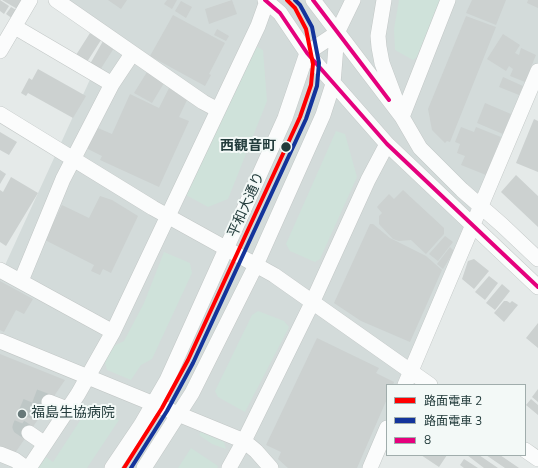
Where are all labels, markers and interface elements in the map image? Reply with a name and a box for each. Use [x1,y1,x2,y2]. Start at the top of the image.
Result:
place label: 西観音町 [220,139,276,155]
marker: 西観音町 [279,140,293,154]
street label: 平和大通り [225,170,269,240]
legend [386,384,526,456]
text: 路面電車 2 [424,393,482,409]
place label: 福島生協病院 [31,406,115,422]
marker: 福島生協病院 [16,408,28,420]
text: 路面電車 3 [424,413,482,429]
text: 8 [424,432,431,448]

